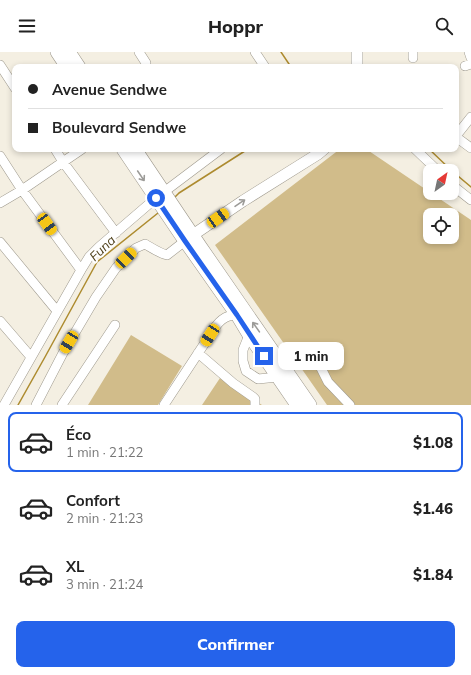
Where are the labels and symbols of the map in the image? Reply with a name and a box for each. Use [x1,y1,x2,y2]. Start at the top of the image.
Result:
north arrow [423,164,459,200]
one-way arrow [137,170,145,181]
route start [147,189,165,207]
one-way arrow [234,199,245,207]
car [205,206,231,230]
car [35,211,59,237]
water label: Funa [86,232,119,264]
car [113,245,139,271]
car [198,322,222,348]
one-way arrow [252,322,260,333]
car [58,329,80,355]
callout: 1 min [278,342,344,370]
route end [255,347,273,365]

